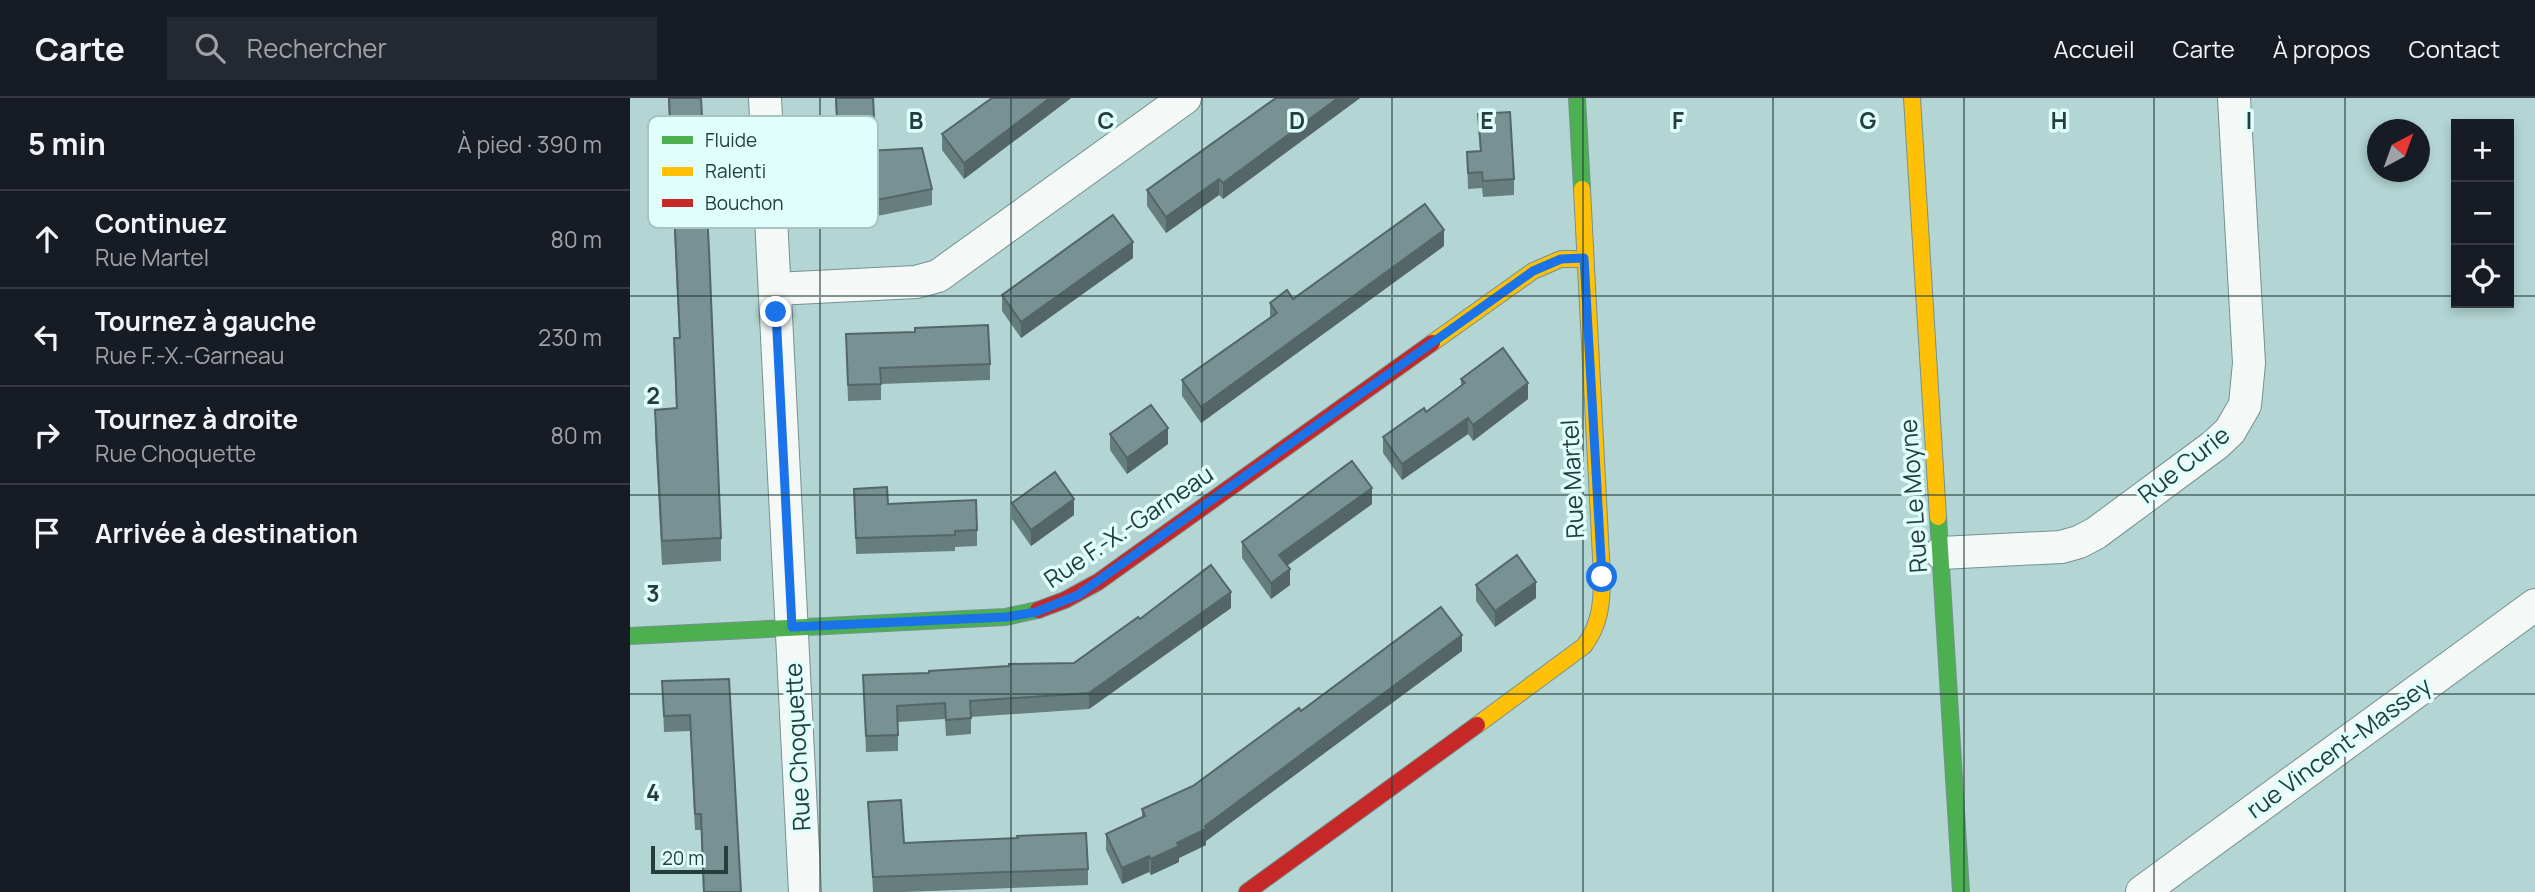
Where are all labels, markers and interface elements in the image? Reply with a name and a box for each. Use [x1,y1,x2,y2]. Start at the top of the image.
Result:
search box [167,17,657,80]
text: Carte [35,26,125,71]
icon: search [191,29,229,67]
text: Rechercher [247,30,387,66]
text: Accueil [2054,32,2134,65]
text: Carte [2172,32,2235,65]
text: À propos [2273,32,2371,65]
text: Contact [2409,32,2500,65]
text: B [909,104,923,136]
text: C [1098,104,1115,136]
text: D [1289,104,1305,136]
text: E [1480,104,1494,136]
text: F [1672,104,1684,136]
text: G [1860,104,1877,136]
text: H [2051,104,2067,136]
text: I [2246,104,2252,136]
legend [648,116,878,228]
north arrow [2367,119,2430,182]
map controls [2451,119,2514,308]
button: + [2451,119,2514,182]
text: 5 min [28,123,106,164]
text: Fluide [705,127,757,153]
text: À pied · 390 m [457,128,602,160]
text: Ralenti [705,158,766,184]
button: − [2451,182,2514,245]
text: Bouchon [705,190,784,216]
text: Continuez [95,205,227,241]
icon: ahead [28,220,66,258]
text: 80 m [551,223,602,255]
text: Rue Martel [95,241,209,273]
button: locate [2451,245,2514,308]
route end [760,296,791,327]
text: Tournez à gauche [95,303,316,339]
icon: left [28,318,66,356]
text: 230 m [538,321,602,353]
text: Rue F.-X.-Garneau [95,339,284,371]
text: 2 [646,379,660,411]
text: Tournez à droite [95,401,298,437]
icon: right [28,416,66,454]
street label: Rue Le Moyne [1891,418,1934,574]
street label: Rue Curie [2130,418,2236,510]
text: 80 m [551,419,602,451]
street label: Rue Martel [1552,419,1591,539]
text: Rue Choquette [95,437,256,469]
street label: Rue F.-X.-Garneau [1037,457,1219,595]
icon: arrive [28,514,66,552]
text: Arrivée à destination [95,515,358,551]
route start [1586,561,1617,592]
text: 3 [646,577,660,609]
street label: Rue Choquette [776,662,817,832]
street label: rue Vincent-Massey [2239,668,2438,825]
text: 4 [646,776,660,808]
scale bar [651,843,728,875]
text: 20 m [662,845,704,871]

